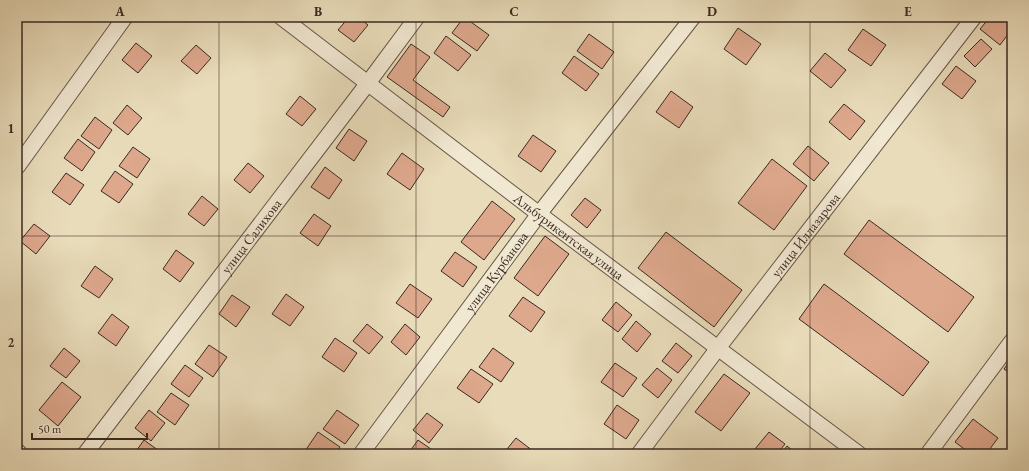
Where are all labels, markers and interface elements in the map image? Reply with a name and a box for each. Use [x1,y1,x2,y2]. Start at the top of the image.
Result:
text: A [114,3,125,20]
text: B [314,3,322,20]
text: C [509,3,519,20]
text: D [707,3,717,20]
text: E [904,3,912,20]
text: 1 [8,120,15,137]
street label: Альбурикентская улица [509,188,628,284]
street label: улица Иллазарова [767,189,844,281]
street label: улица Салихова [217,195,286,277]
street label: улица Курбанова [461,228,532,315]
text: 2 [8,334,15,351]
scale bar [32,415,147,441]
text: 50 m [38,421,62,437]

